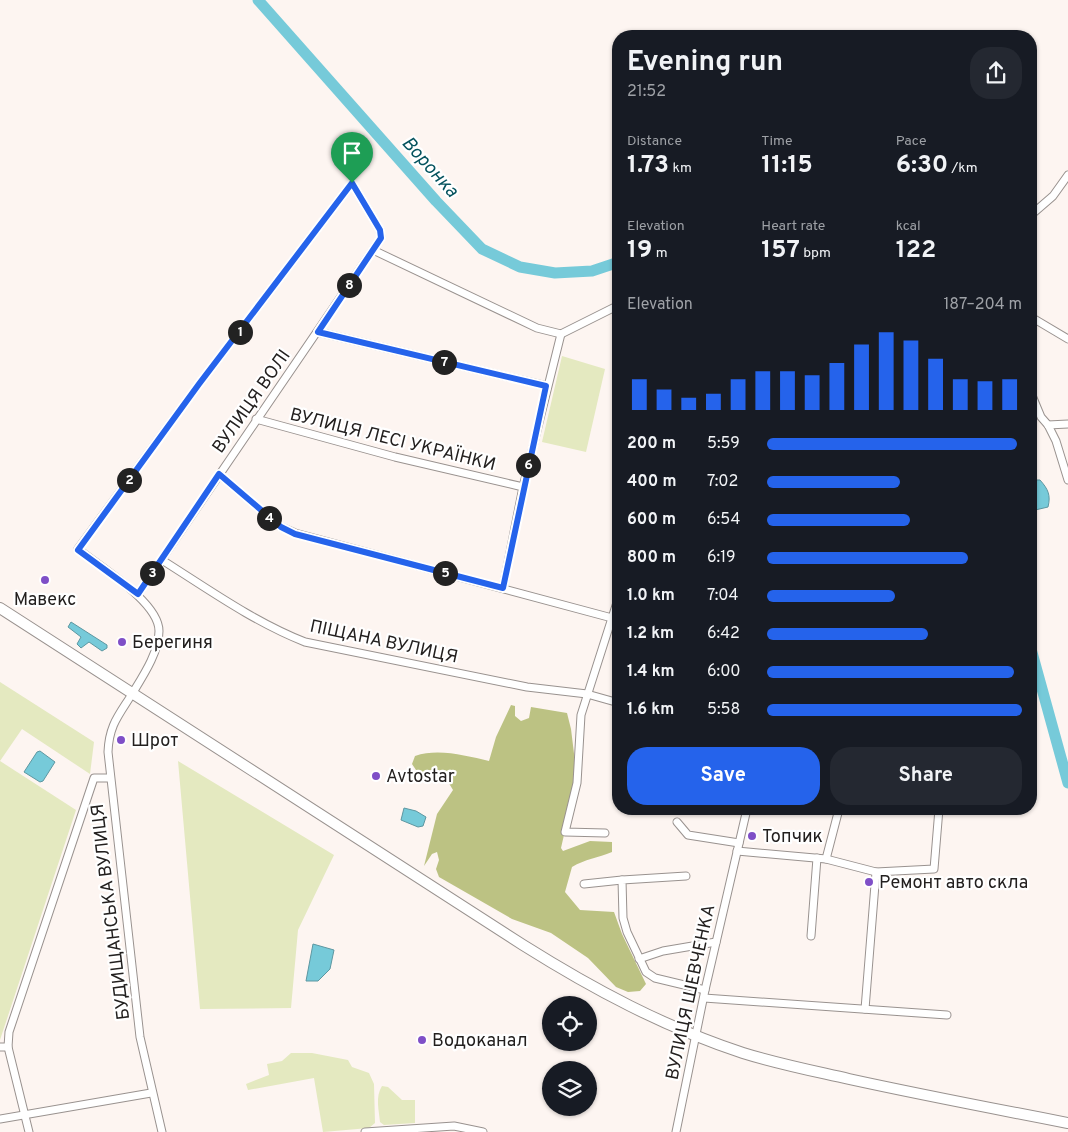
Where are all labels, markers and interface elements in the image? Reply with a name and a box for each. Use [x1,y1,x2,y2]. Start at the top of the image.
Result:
text: Evening run [627,45,783,81]
button: share [970,47,1022,99]
text: 21:52 [627,82,666,102]
pin [331,132,373,183]
water label: Воронка [396,132,463,203]
text: Distance [627,133,682,150]
text: Time [761,133,793,150]
text: Pace [896,133,926,150]
icon: arrive [338,139,366,167]
text: 1.73 [627,150,669,182]
text: 11:15 [761,150,813,182]
text: 6:30 [896,150,948,182]
text: km [669,160,692,177]
text: /km [948,160,978,177]
text: Elevation [627,218,685,235]
text: Heart rate [761,218,825,235]
text: kcal [896,218,921,235]
text: 19 [627,235,652,267]
text: 157 [761,235,800,267]
text: 122 [896,235,936,267]
text: m [652,245,668,262]
text: bpm [800,245,831,262]
pin: 8 [336,272,362,298]
text: 8 [345,277,354,294]
text: Elevation [627,295,693,315]
text: 187–204 m [943,295,1022,315]
pin: 1 [228,320,252,344]
text: 1 [238,324,243,341]
street label: ВУЛИЦЯ ВОЛІ [208,346,296,458]
pin: 7 [432,350,456,374]
text: 7 [441,354,448,371]
street label: ВУЛИЦЯ ЛЕСІ УКРАЇНКИ [287,402,499,477]
text: 200 m [627,434,676,454]
text: 5:59 [707,434,740,454]
pin: 6 [516,452,540,478]
text: 6 [524,457,533,474]
pin: 2 [116,468,142,492]
text: 2 [125,472,134,489]
text: 400 m [627,472,676,492]
text: 7:02 [707,472,738,492]
pin: 4 [256,506,282,530]
text: 4 [265,510,274,527]
text: 600 m [627,510,676,530]
text: 6:54 [707,510,740,530]
text: 800 m [627,548,676,568]
text: 6:19 [707,548,736,568]
pin: 3 [140,560,164,586]
pin: 5 [432,560,458,586]
text: 3 [148,565,157,582]
text: 5 [441,565,450,582]
marker: Мавекс [39,574,51,586]
text: 1.0 km [627,586,675,606]
text: 7:04 [707,586,739,606]
place label: Мавекс [14,589,76,612]
street label: ПІЩАНА ВУЛИЦЯ [307,616,460,669]
text: 1.2 km [627,624,674,644]
text: 6:42 [707,624,740,644]
place label: Берегиня [132,632,213,655]
marker: Берегиня [116,636,128,648]
text: 1.4 km [627,662,675,682]
text: 6:00 [707,662,741,682]
text: 1.6 km [627,700,674,720]
text: 5:58 [707,700,740,720]
place label: Шрот [131,730,178,753]
marker: Шрот [115,734,127,746]
button: Save [627,747,820,805]
button: Share [830,747,1022,805]
place label: Avtostar [386,766,455,789]
marker: Avtostar [370,770,382,782]
street label: БУДИЩАНСЬКА ВУЛИЦЯ [87,802,136,1021]
place label: Топчик [762,826,823,849]
marker: Топчик [746,830,758,842]
place label: Ремонт авто скла [879,872,1028,895]
marker: Ремонт авто скла [863,876,875,888]
street label: ВУЛИЦЯ ШЕВЧЕНКА [662,903,721,1082]
map controls [542,996,597,1116]
button: locate [542,996,597,1051]
place label: Водоканал [432,1030,528,1053]
marker: Водоканал [416,1034,428,1046]
button: layers [542,1061,597,1116]

